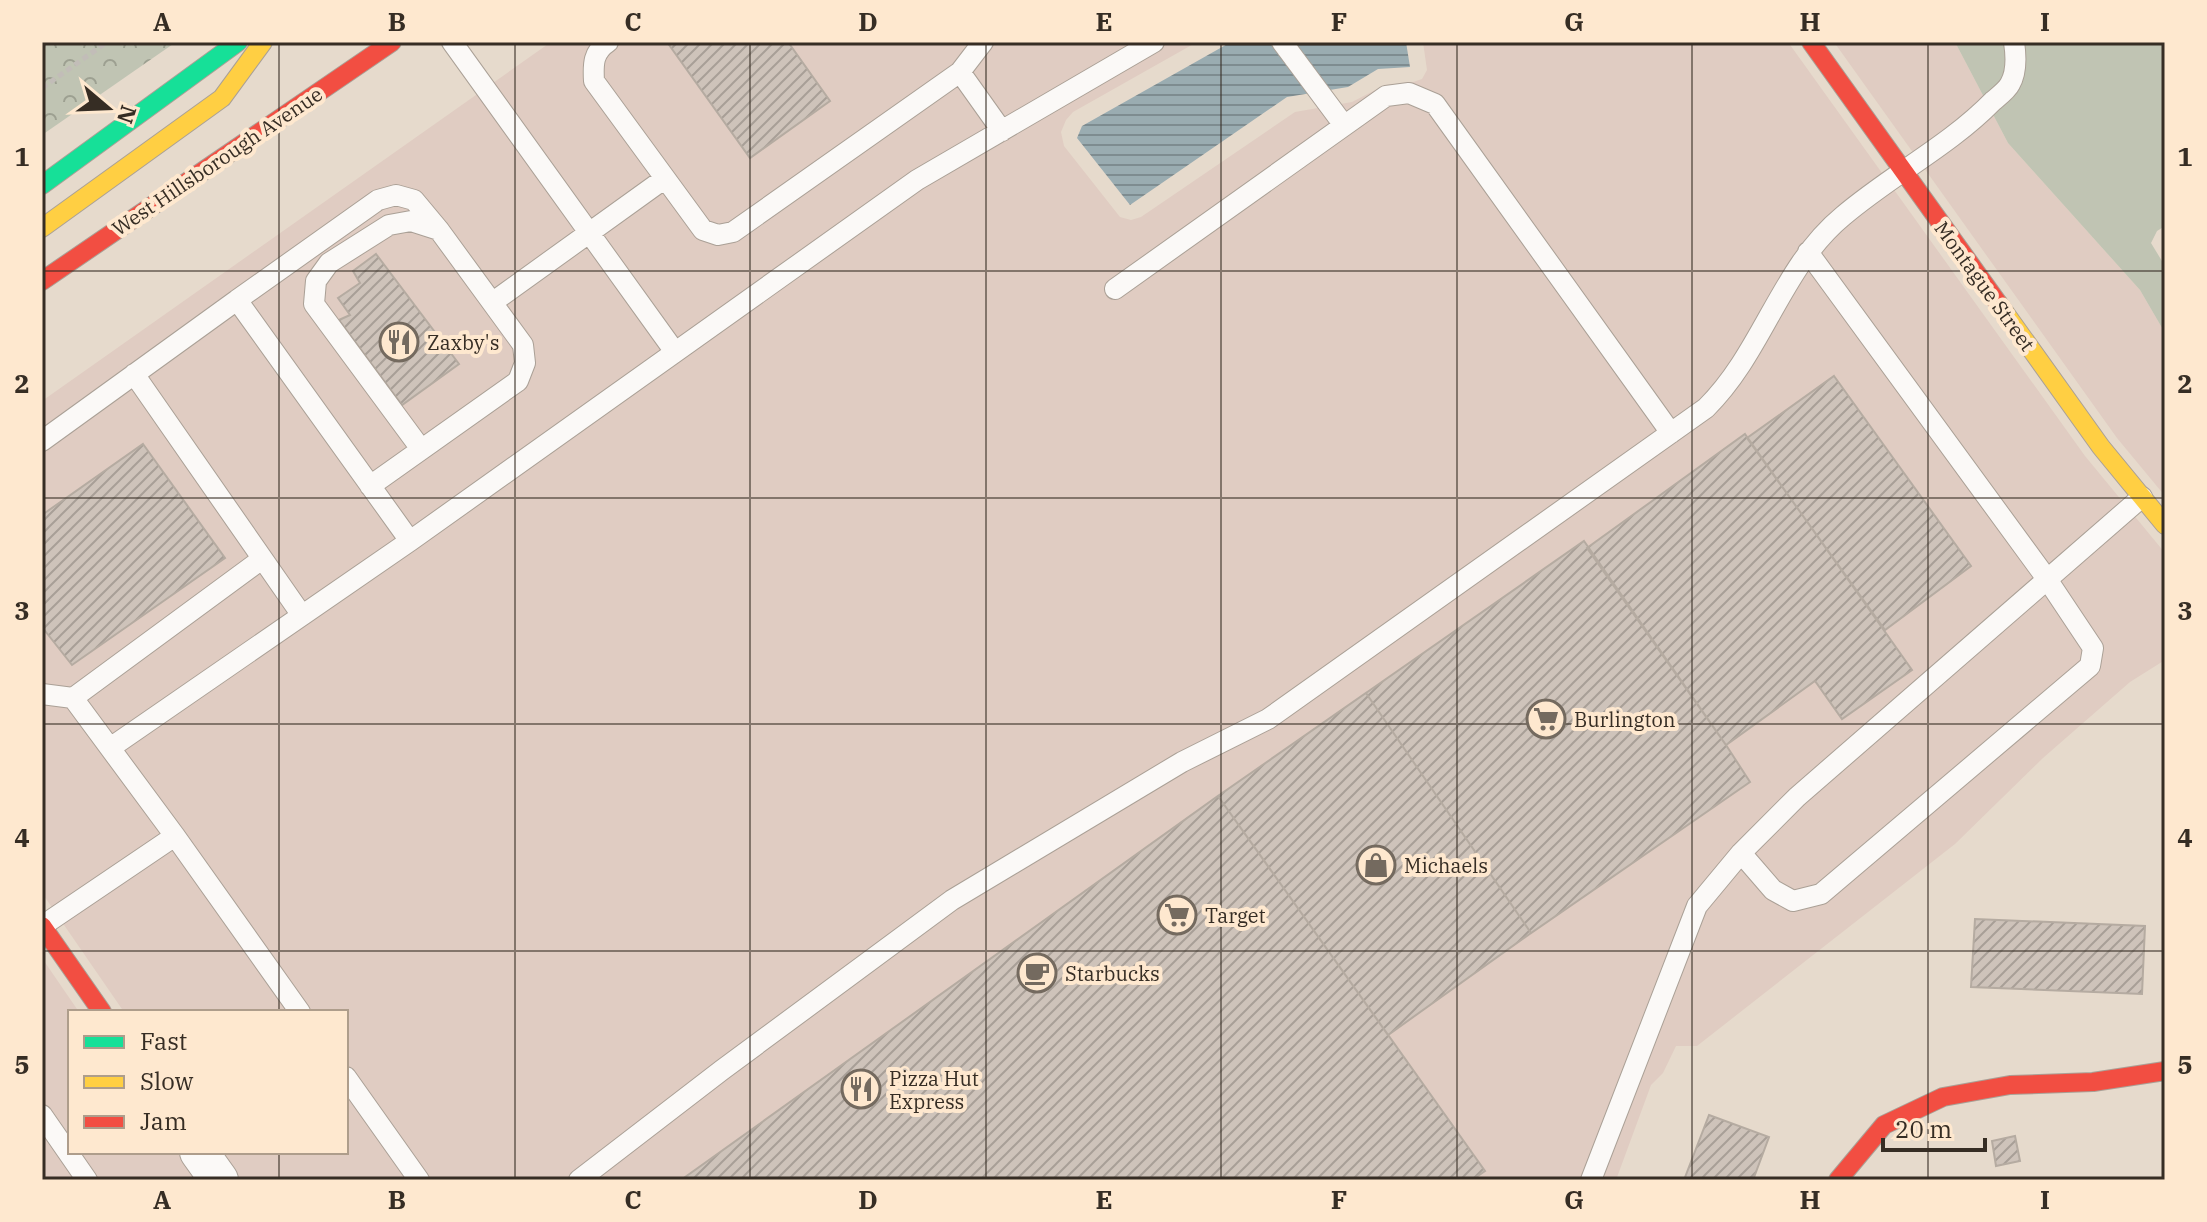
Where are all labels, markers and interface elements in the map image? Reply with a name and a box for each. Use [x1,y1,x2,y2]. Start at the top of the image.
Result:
text: A [153,4,171,38]
text: B [388,4,406,38]
text: C [624,4,642,38]
text: D [858,4,878,38]
text: E [1095,4,1113,38]
text: F [1331,4,1347,38]
text: G [1564,4,1584,38]
text: H [1799,4,1821,38]
text: I [2040,4,2050,38]
north arrow [68,68,148,148]
street label: West Hillsborough Avenue [106,80,328,242]
text: N [111,102,144,128]
text: 1 [14,139,30,173]
text: 1 [2177,139,2193,173]
street label: Montague Street [1929,216,2041,356]
restaurant icon: Zaxby's [378,321,420,363]
place label: Zaxby's [427,329,499,356]
text: 2 [14,366,30,400]
text: 2 [2177,366,2193,400]
text: 3 [14,593,30,627]
text: 3 [2177,593,2193,627]
supermarket icon: Burlington [1525,698,1567,740]
place label: Burlington [1574,706,1676,733]
text: 4 [14,820,30,854]
text: 4 [2177,820,2193,854]
shop icon: Michaels [1355,844,1397,886]
place label: Michaels [1404,852,1488,879]
supermarket icon: Target [1156,894,1198,936]
place label: Target [1205,902,1266,929]
cafe icon: Starbucks [1016,952,1058,994]
place label: Starbucks [1065,960,1160,987]
legend [68,1010,348,1154]
text: Fast [140,1025,187,1057]
text: 5 [14,1047,30,1081]
text: 5 [2177,1047,2193,1081]
text: Slow [140,1065,194,1097]
place label: Pizza Hut Express [889,1065,979,1115]
restaurant icon: Pizza Hut Express [840,1068,882,1110]
scale bar [1883,1102,1985,1152]
text: Jam [140,1105,187,1137]
text: 20 m [1895,1113,1952,1145]
text: A [153,1182,171,1216]
text: B [388,1182,406,1216]
text: C [624,1182,642,1216]
text: D [858,1182,878,1216]
text: E [1095,1182,1113,1216]
text: F [1331,1182,1347,1216]
text: G [1564,1182,1584,1216]
text: H [1799,1182,1821,1216]
text: I [2040,1182,2050,1216]

